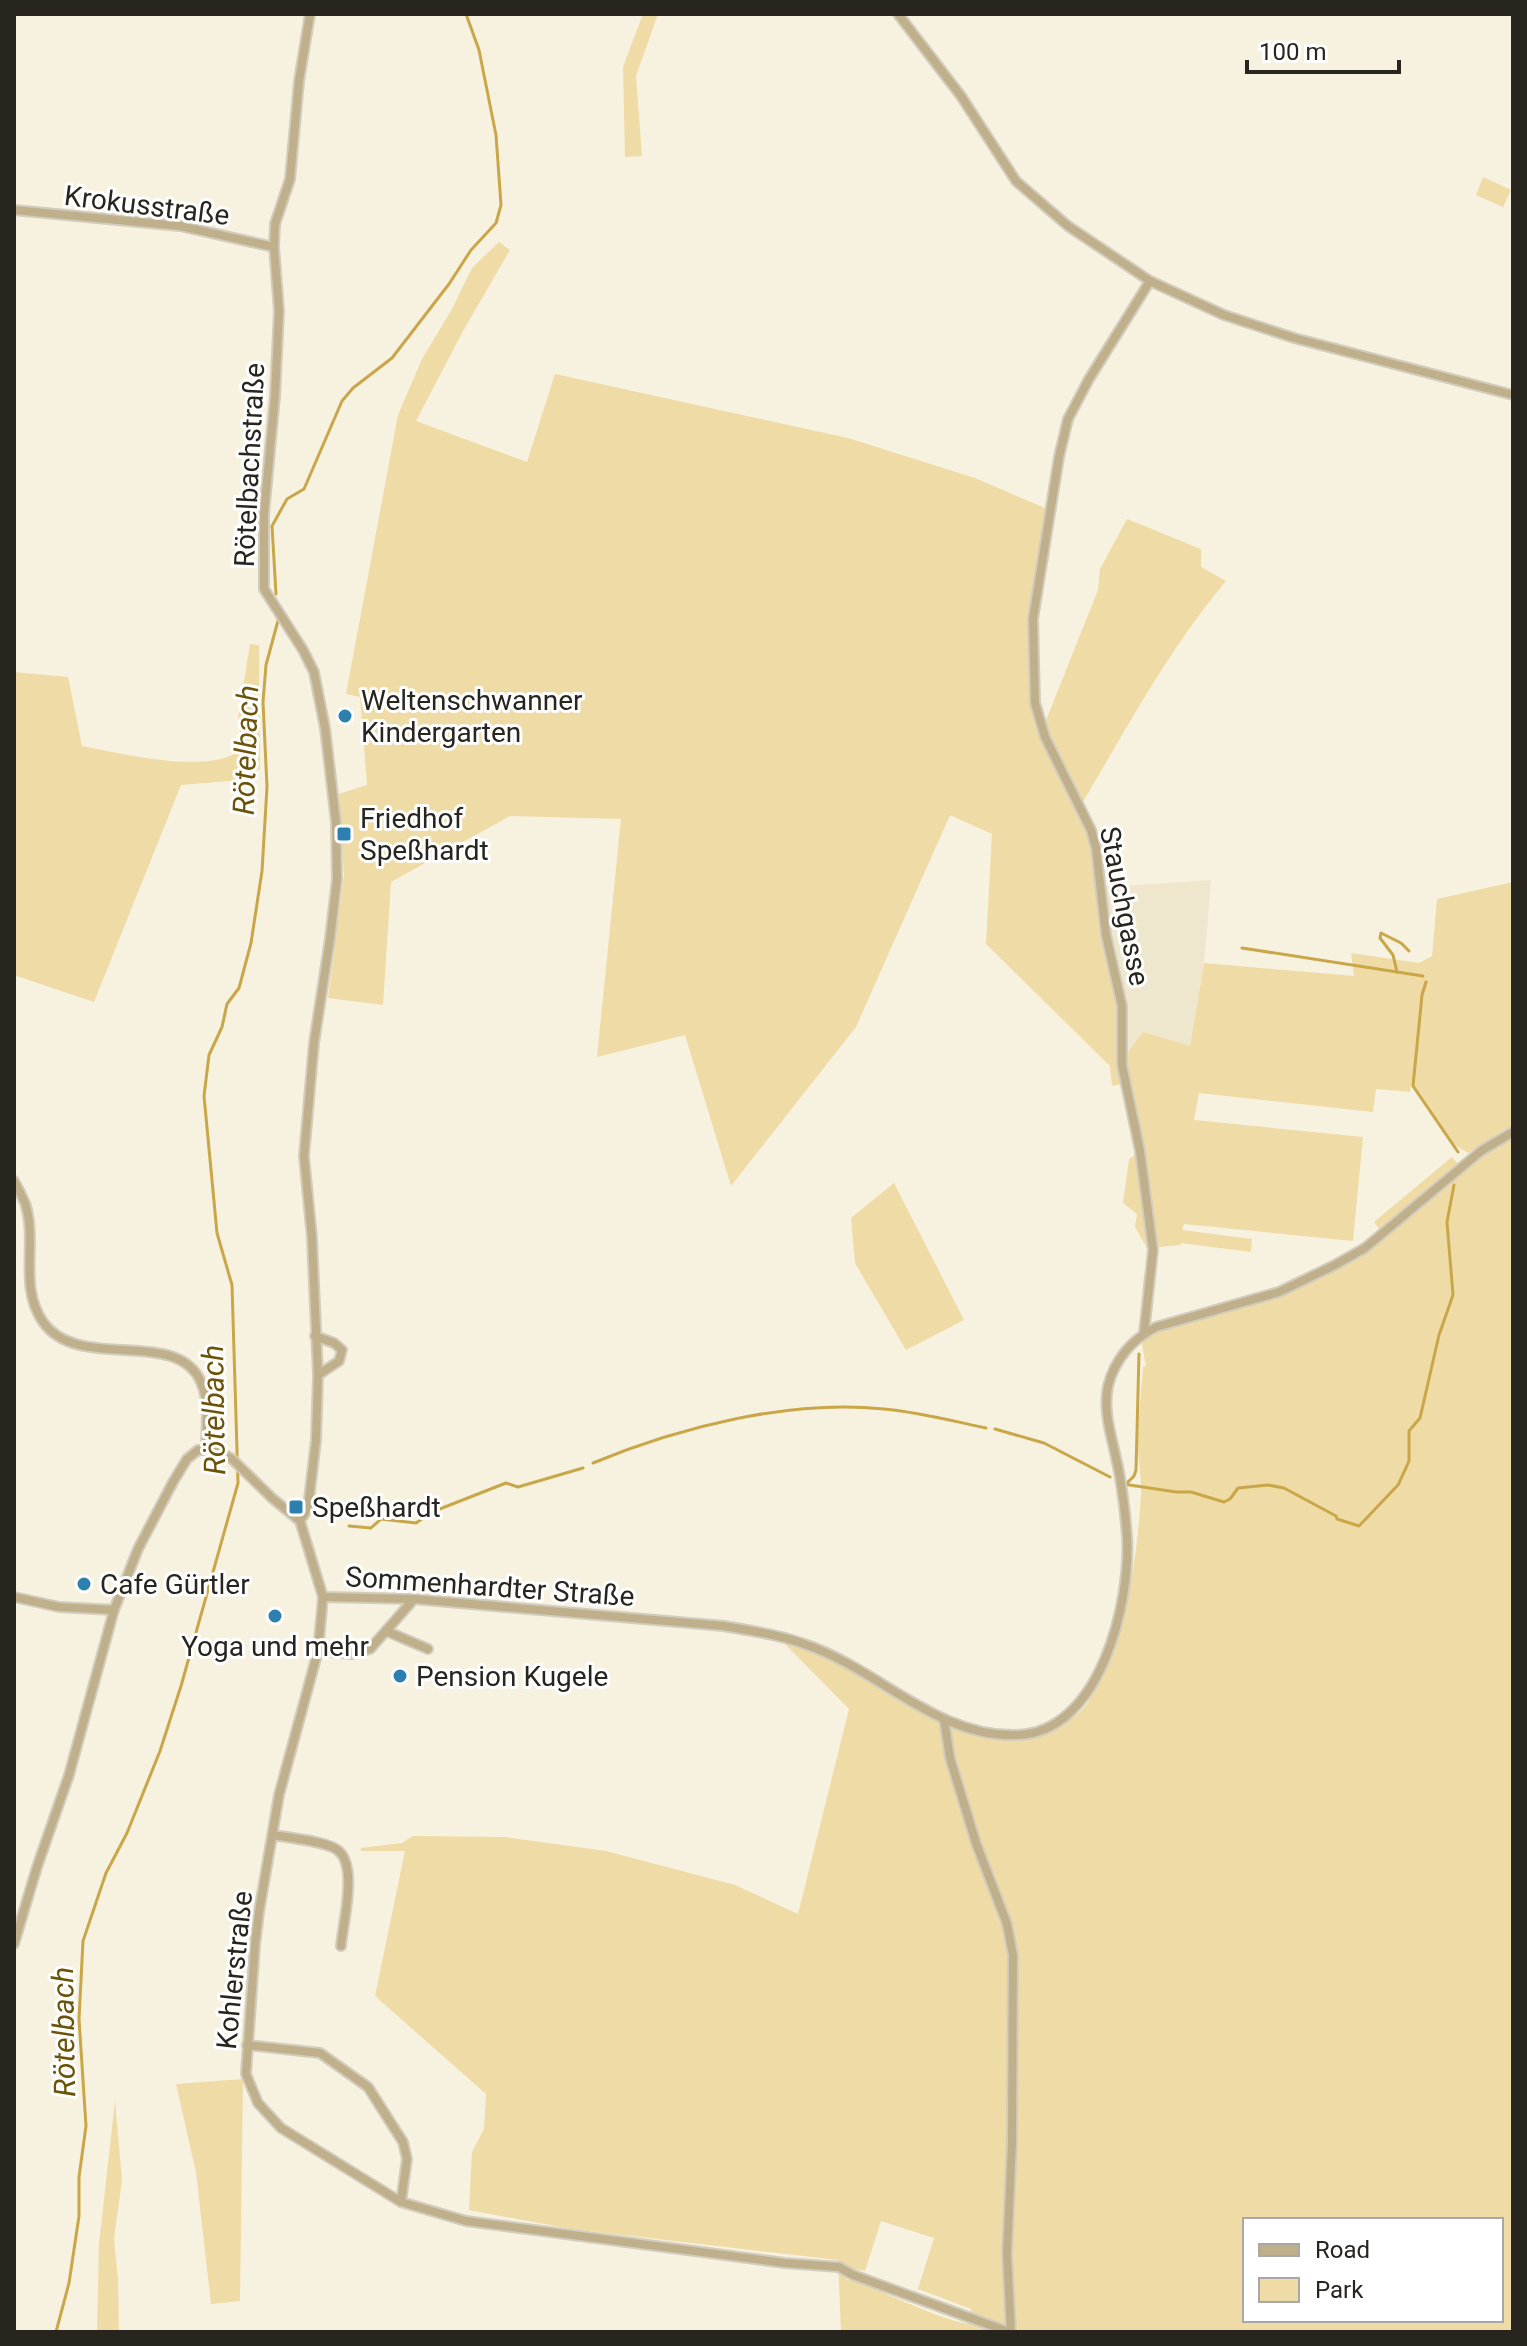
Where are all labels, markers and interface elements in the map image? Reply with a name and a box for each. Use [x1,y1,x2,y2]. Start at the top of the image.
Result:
scale bar [1247,24,1399,74]
text: 100 m [1259,38,1326,66]
street label: Krokusstraße [62,179,231,232]
street label: Rötelbachstraße [228,362,271,568]
water label: Rötelbach [226,684,265,816]
place label: Weltenschwanner Kindergarten [361,684,583,749]
marker: Weltenschwanner Kindergarten [336,707,354,725]
place label: Friedhof Speßhardt [360,802,489,867]
street label: Stauchgasse [1093,824,1156,988]
marker: Friedhof Speßhardt [335,825,353,843]
water label: Rötelbach [195,1345,232,1475]
place label: Speßhardt [312,1491,441,1524]
marker: Speßhardt [287,1498,305,1516]
street label: Sommenhardter Straße [344,1560,636,1613]
place label: Cafe Gürtler [100,1568,250,1601]
marker: Cafe Gürtler [75,1575,93,1593]
marker: Yoga und mehr [266,1607,284,1625]
place label: Yoga und mehr [181,1630,369,1663]
place label: Pension Kugele [416,1660,608,1693]
marker: Pension Kugele [391,1667,409,1685]
street label: Kohlerstraße [210,1889,259,2051]
water label: Rötelbach [45,1967,82,2097]
legend [1243,2218,1503,2322]
text: Road [1315,2236,1370,2264]
text: Park [1315,2276,1364,2304]

